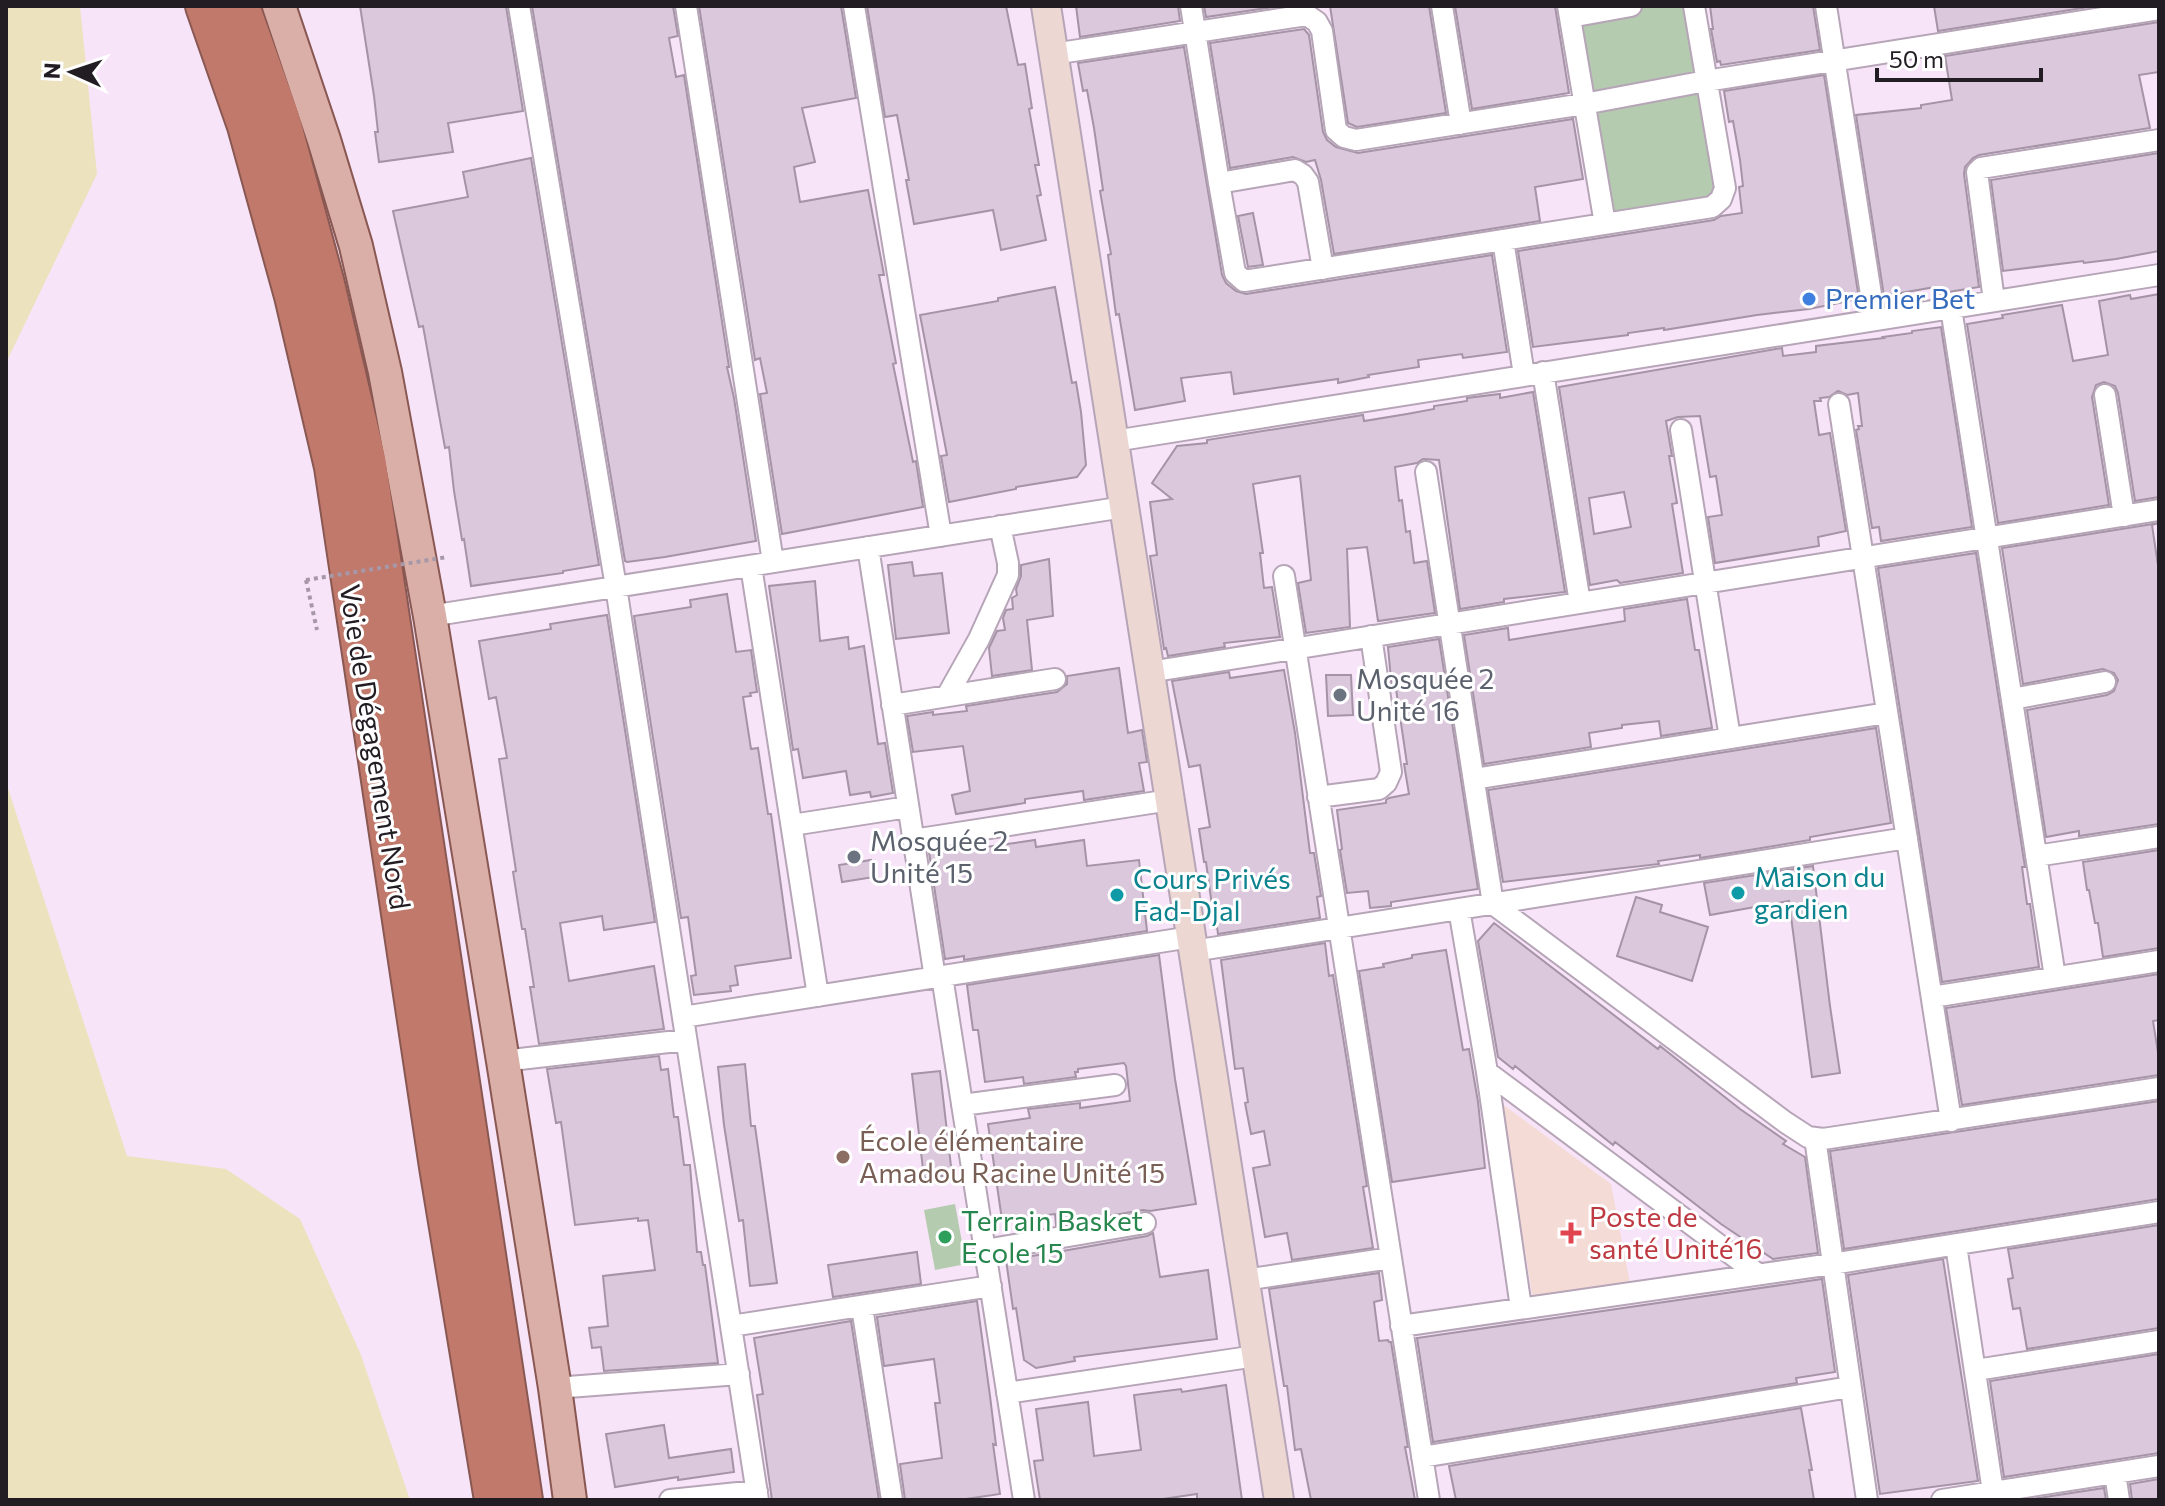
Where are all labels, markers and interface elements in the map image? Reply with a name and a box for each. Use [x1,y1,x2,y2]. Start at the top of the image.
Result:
north arrow [32,32,112,112]
scale bar [1877,32,2041,82]
text: 50 m [1889,44,1944,73]
text: N [38,62,65,80]
place label: Premier Bet [1825,281,1975,315]
marker: Premier Bet [1800,290,1818,308]
street label: Voie de Dégagement Nord [333,582,419,912]
place label: Mosquée 2 Unité 16 [1356,661,1494,727]
marker: Mosquée 2 Unité 16 [1331,686,1349,704]
place label: Mosquée 2 Unité 15 [870,823,1008,889]
marker: Mosquée 2 Unité 15 [845,848,863,866]
place label: Maison du gardien [1754,859,1885,925]
place label: Cours Privés Fad-Djal [1133,861,1291,927]
marker: Maison du gardien [1729,884,1747,902]
marker: Cours Privés Fad-Djal [1108,886,1126,904]
place label: École élémentaire Amadou Racine Unité 15 [859,1123,1165,1189]
marker: École élémentaire Amadou Racine Unité 15 [834,1148,852,1166]
place label: Poste de santé Unité16 [1589,1199,1763,1265]
place label: Terrain Basket Ecole 15 [961,1203,1143,1269]
marker: Poste de santé Unité16 [1560,1222,1582,1244]
marker: Terrain Basket Ecole 15 [936,1228,954,1246]

